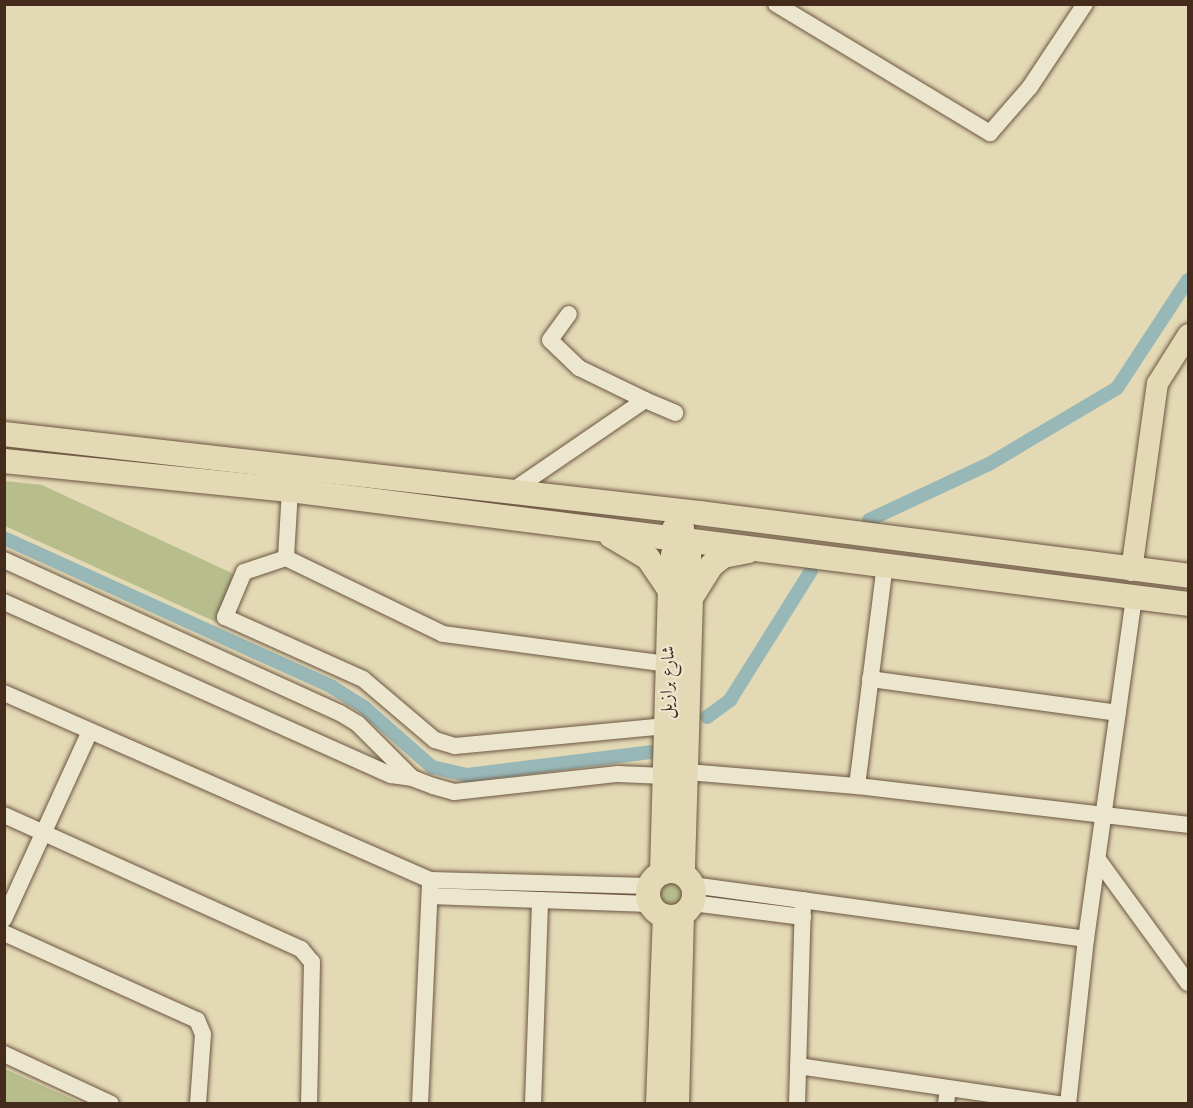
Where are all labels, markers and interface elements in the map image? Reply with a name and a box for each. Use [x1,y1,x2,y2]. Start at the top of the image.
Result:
street label: شارع برازيل [655,645,679,719]

